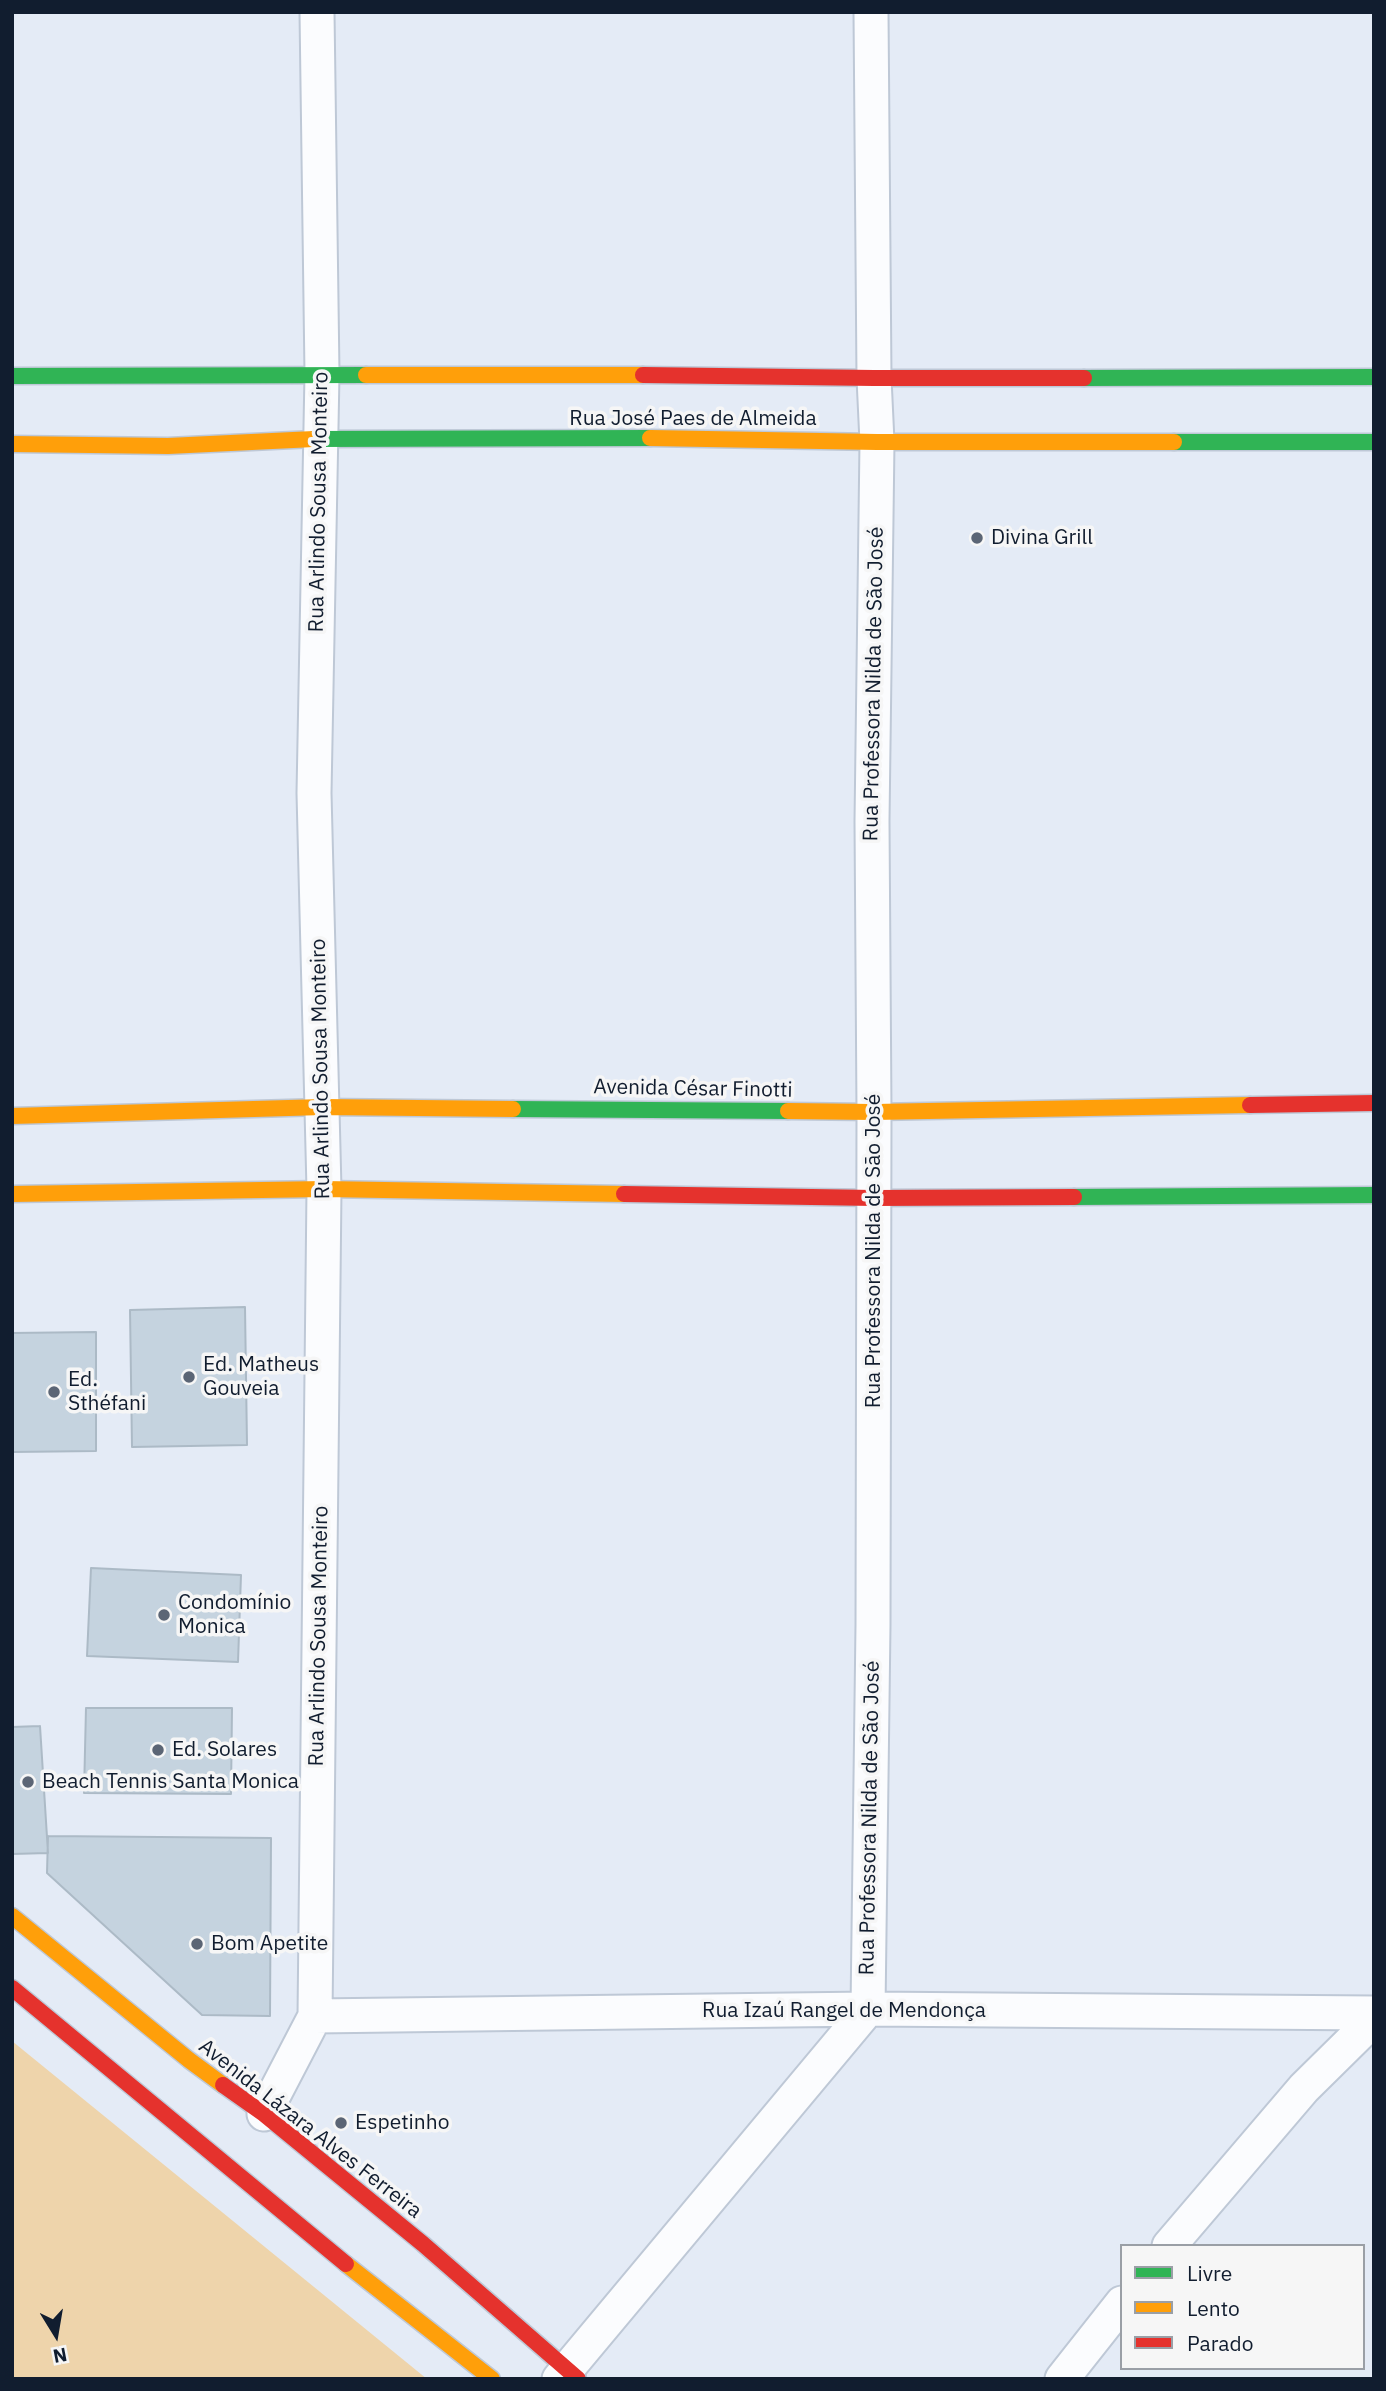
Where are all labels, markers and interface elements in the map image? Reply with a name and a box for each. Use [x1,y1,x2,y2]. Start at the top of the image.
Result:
street label: Rua Arlindo Sousa Monteiro [304,371,334,633]
street label: Rua José Paes de Almeida [569,406,817,432]
place label: Divina Grill [991,525,1093,551]
street label: Rua Professora Nilda de São José [859,527,889,841]
marker: Divina Grill [969,530,985,546]
street label: Rua Arlindo Sousa Monteiro [306,938,336,1200]
street label: Avenida César Finotti [593,1075,793,1103]
street label: Rua Professora Nilda de São José [861,1094,887,1408]
place label: Ed. Matheus Gouveia [203,1352,319,1402]
place label: Ed. Sthéfani [68,1367,146,1417]
marker: Ed. Matheus Gouveia [181,1369,197,1385]
marker: Ed. Sthéfani [46,1384,62,1400]
street label: Rua Arlindo Sousa Monteiro [304,1505,334,1767]
place label: Condomínio Monica [178,1590,291,1640]
marker: Condomínio Monica [156,1607,172,1623]
street label: Rua Professora Nilda de São José [855,1661,885,1975]
place label: Ed. Solares [172,1737,277,1763]
marker: Ed. Solares [150,1742,166,1758]
place label: Beach Tennis Santa Monica [42,1769,299,1795]
marker: Beach Tennis Santa Monica [20,1774,36,1790]
place label: Bom Apetite [211,1931,328,1957]
marker: Bom Apetite [189,1936,205,1952]
street label: Rua Izaú Rangel de Mendonça [702,1998,986,2024]
street label: Avenida Lázara Alves Ferreira [193,2034,427,2224]
place label: Espetinho [355,2110,449,2136]
marker: Espetinho [333,2115,349,2131]
legend [1120,2244,1365,2370]
text: Livre [1187,2259,1232,2287]
text: Lento [1187,2294,1240,2322]
north arrow [21,2300,91,2370]
text: Parado [1187,2329,1254,2357]
text: N [51,2343,69,2369]

